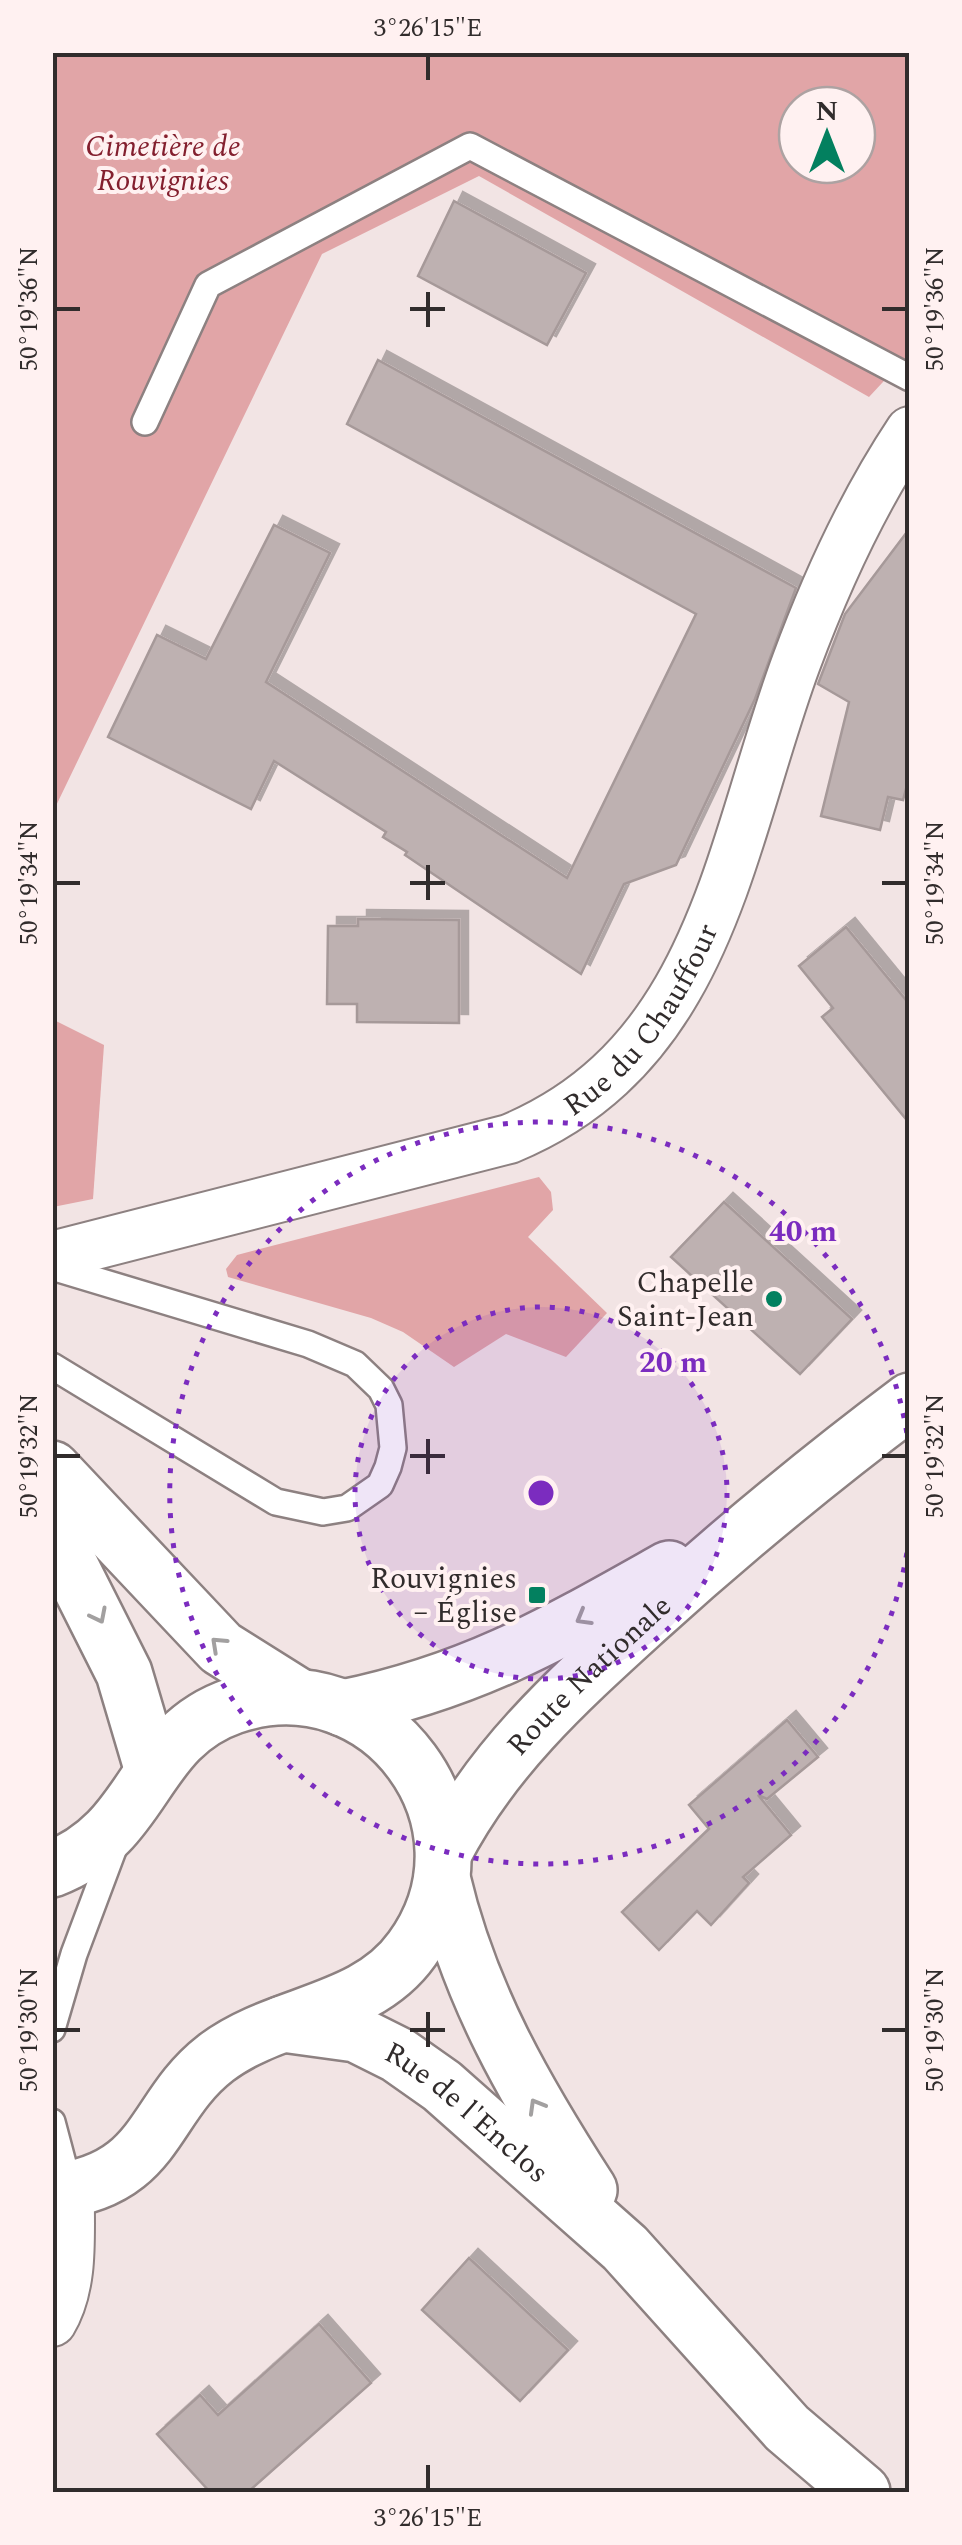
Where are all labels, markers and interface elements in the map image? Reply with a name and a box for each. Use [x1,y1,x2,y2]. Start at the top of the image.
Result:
text: 3°26'15"E [374,10,482,48]
north arrow [777,85,877,185]
text: N [816,90,838,133]
park label: Cimetière de Rouvignies [85,124,241,204]
text: 50°19'36"N [11,247,49,371]
text: 50°19'36"N [917,247,955,371]
text: 50°19'34"N [11,821,49,945]
text: 50°19'34"N [917,821,955,945]
street label: Rue du Chauffour [554,916,731,1129]
text: 40 m [769,1209,837,1255]
place label: Chapelle Saint-Jean [617,1260,754,1340]
marker: Chapelle Saint-Jean [763,1288,785,1310]
text: 20 m [639,1340,707,1386]
text: 50°19'32"N [11,1394,49,1518]
text: 50°19'32"N [917,1394,955,1518]
centre of rings [523,1475,559,1511]
place label: Rouvignies – Église [370,1556,517,1636]
street label: Route Nationale [496,1584,682,1767]
marker: Rouvignies – Église [526,1584,548,1606]
one-way arrow [87,1605,106,1623]
one-way arrow [576,1605,594,1625]
one-way arrow [211,1637,230,1655]
text: 50°19'30"N [11,1968,49,2092]
text: 50°19'30"N [917,1968,955,2092]
street label: Rue de l'Enclos [376,2030,559,2195]
one-way arrow [529,2099,548,2117]
text: 3°26'15"E [374,2500,482,2538]

